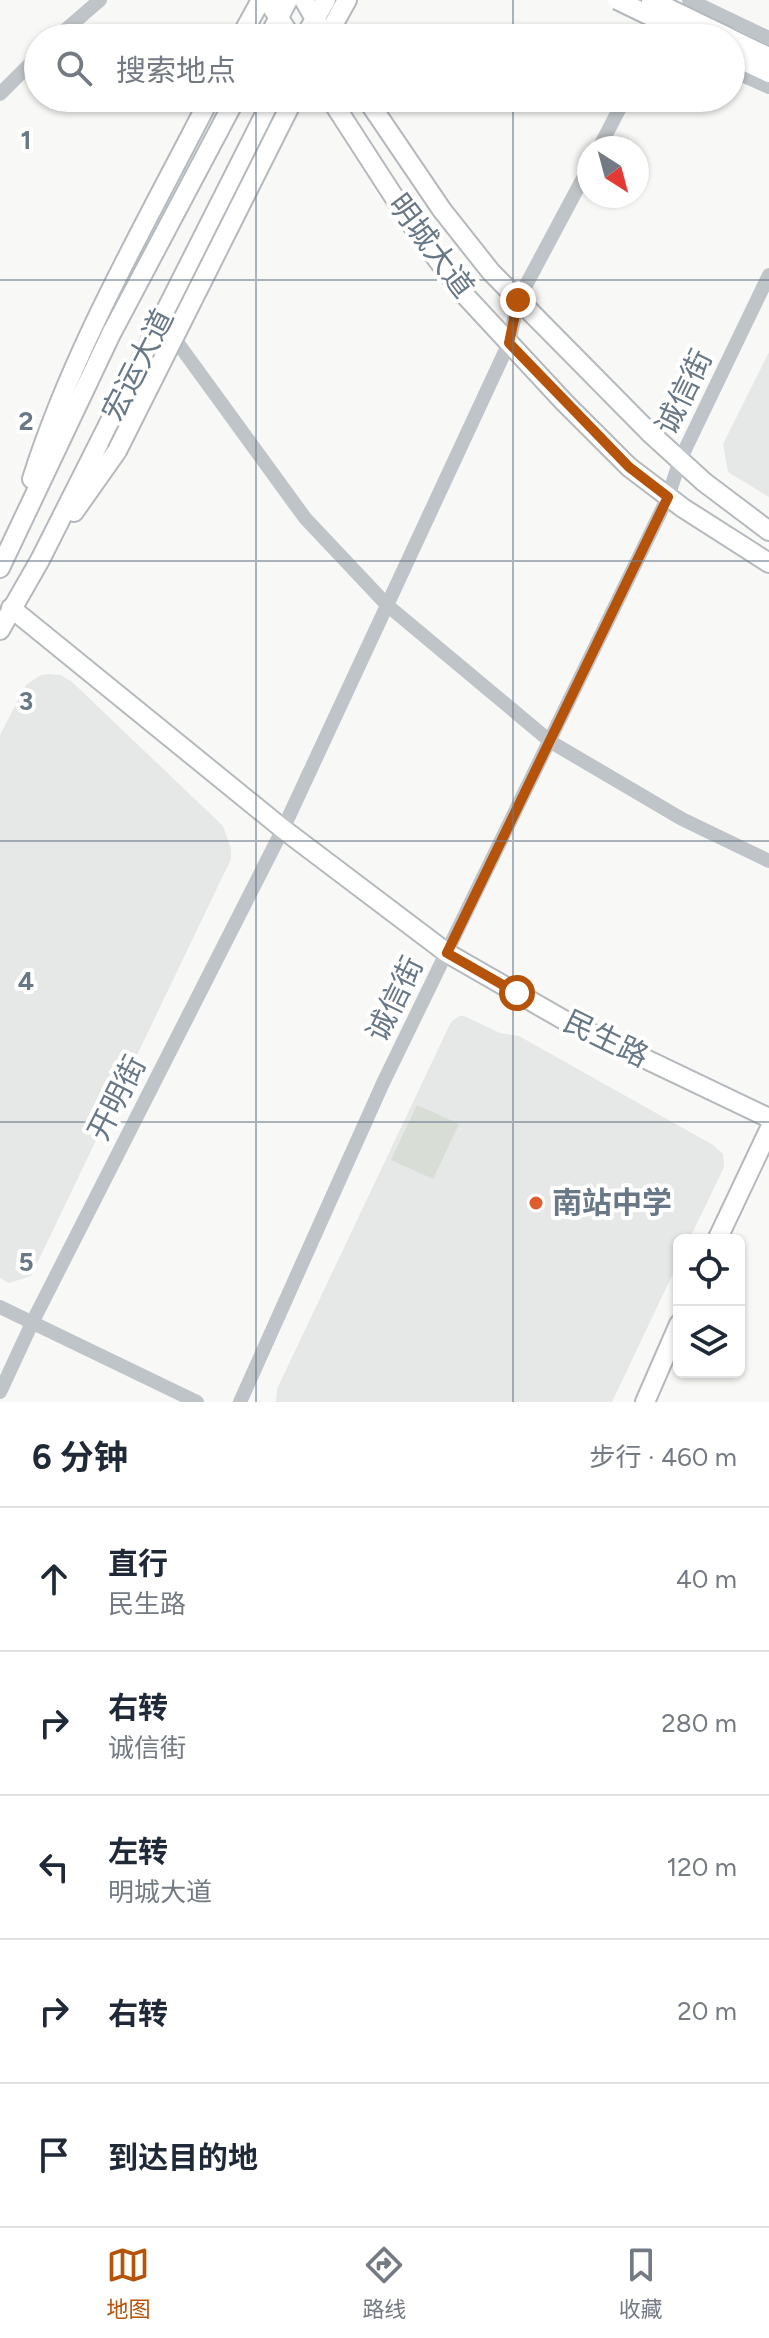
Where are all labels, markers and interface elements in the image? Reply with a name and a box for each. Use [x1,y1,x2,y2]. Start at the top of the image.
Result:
search box [24,24,745,112]
icon: search [52,46,96,90]
text: 搜索地点 [116,52,236,89]
text: 1 [21,124,31,156]
north arrow [577,136,649,208]
street label: 明城大道 [381,187,482,305]
route end [500,282,536,318]
street label: 宏运大道 [94,303,181,427]
street label: 诚信街 [647,343,720,440]
text: 2 [18,405,34,437]
text: 3 [19,685,33,717]
street label: 诚信街 [358,950,431,1047]
text: 4 [18,965,34,997]
route start [499,975,535,1011]
street label: 民生路 [558,1002,655,1075]
street label: 开明街 [80,1049,153,1146]
place label: 南站中学 [552,1184,672,1221]
marker: 南站中学 [527,1194,545,1212]
map controls [673,1234,745,1378]
button: locate [673,1234,745,1306]
text: 5 [18,1246,34,1278]
button: layers [673,1306,745,1378]
text: 6 分钟 [32,1437,128,1478]
text: 步行 · 460 m [589,1441,737,1473]
text: 直行 [108,1545,168,1582]
icon: ahead [32,1557,76,1601]
text: 40 m [676,1563,737,1595]
text: 民生路 [108,1588,186,1620]
text: 右转 [108,1689,168,1726]
icon: right [32,1701,76,1745]
text: 280 m [661,1707,737,1739]
text: 诚信街 [108,1732,186,1764]
text: 左转 [108,1833,168,1870]
icon: left [32,1845,76,1889]
text: 120 m [667,1851,737,1883]
text: 明城大道 [108,1876,212,1908]
icon: right [32,1989,76,2033]
text: 右转 [108,1995,168,2032]
text: 20 m [677,1995,737,2027]
icon: arrive [32,2133,76,2177]
text: 到达目的地 [108,2139,258,2176]
tab: 地图 [106,2243,150,2323]
tab: 路线 [362,2243,407,2323]
tab: 收藏 [619,2243,663,2323]

